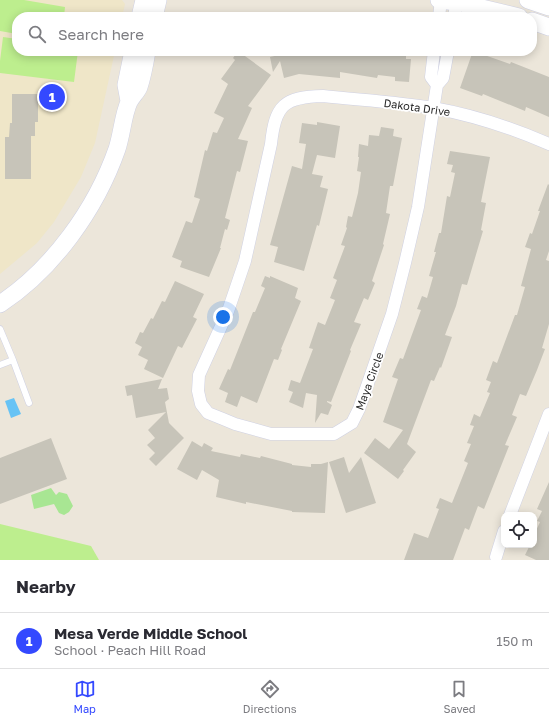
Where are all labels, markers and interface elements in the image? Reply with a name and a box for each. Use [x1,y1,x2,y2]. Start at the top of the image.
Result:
search box [12,12,537,56]
icon: search [26,23,48,45]
text: Search here [58,25,144,43]
pin: 1 [39,82,65,112]
street label: Dakota Drive [383,96,451,118]
your location [213,307,233,327]
street label: Maya Circle [353,350,385,412]
map controls [501,512,537,548]
button: locate [501,512,537,548]
text: Nearby [16,576,76,597]
text: Mesa Verde Middle School [54,624,247,642]
text: 1 [26,633,32,649]
text: 150 m [496,633,533,649]
text: School · Peach Hill Road [54,642,206,658]
tab: Map [73,678,96,715]
tab: Directions [243,678,297,715]
tab: Saved [443,678,476,715]

